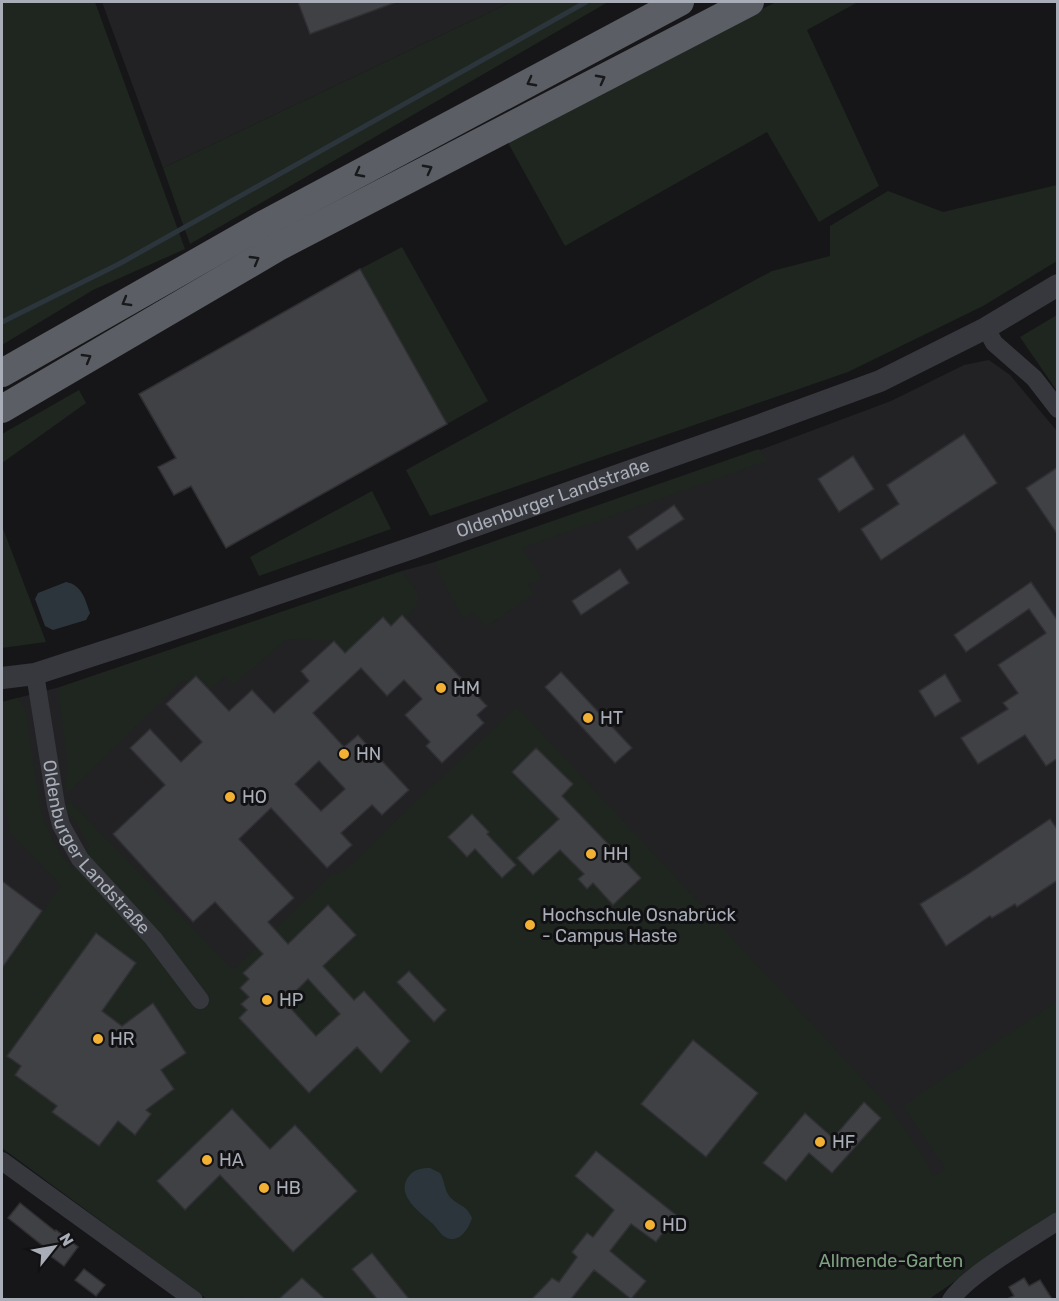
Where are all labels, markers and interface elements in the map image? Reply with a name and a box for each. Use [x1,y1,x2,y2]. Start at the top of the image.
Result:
one-way arrow [526,74,537,86]
one-way arrow [594,74,605,86]
one-way arrow [421,165,432,176]
one-way arrow [354,166,365,177]
one-way arrow [249,256,260,267]
one-way arrow [122,295,133,306]
one-way arrow [81,354,91,366]
street label: Oldenburger Landstraße [453,454,652,543]
place label: HM [453,677,480,699]
marker: HM [434,681,448,695]
place label: HT [600,707,623,729]
marker: HT [581,711,595,725]
place label: HN [356,743,381,765]
marker: HN [337,747,351,761]
street label: Oldenburger Landstraße [38,758,155,939]
place label: HO [242,786,267,808]
marker: HO [223,790,237,804]
place label: HH [603,843,629,865]
marker: HH [584,847,598,861]
place label: Hochschule Osnabrück - Campus Haste [542,904,736,947]
marker: Hochschule Osnabrück - Campus Haste [523,918,537,932]
place label: HP [279,989,303,1011]
marker: HP [260,993,274,1007]
place label: HR [110,1028,135,1050]
marker: HR [91,1032,105,1046]
place label: HF [832,1131,855,1153]
marker: HF [813,1135,827,1149]
place label: HA [219,1149,244,1171]
marker: HA [200,1153,214,1167]
place label: HB [276,1177,301,1199]
marker: HB [257,1181,271,1195]
place label: HD [662,1214,687,1236]
north arrow [24,1217,84,1277]
marker: HD [643,1218,657,1232]
text: N [55,1230,78,1249]
park label: Allmende-Garten [819,1250,963,1272]

